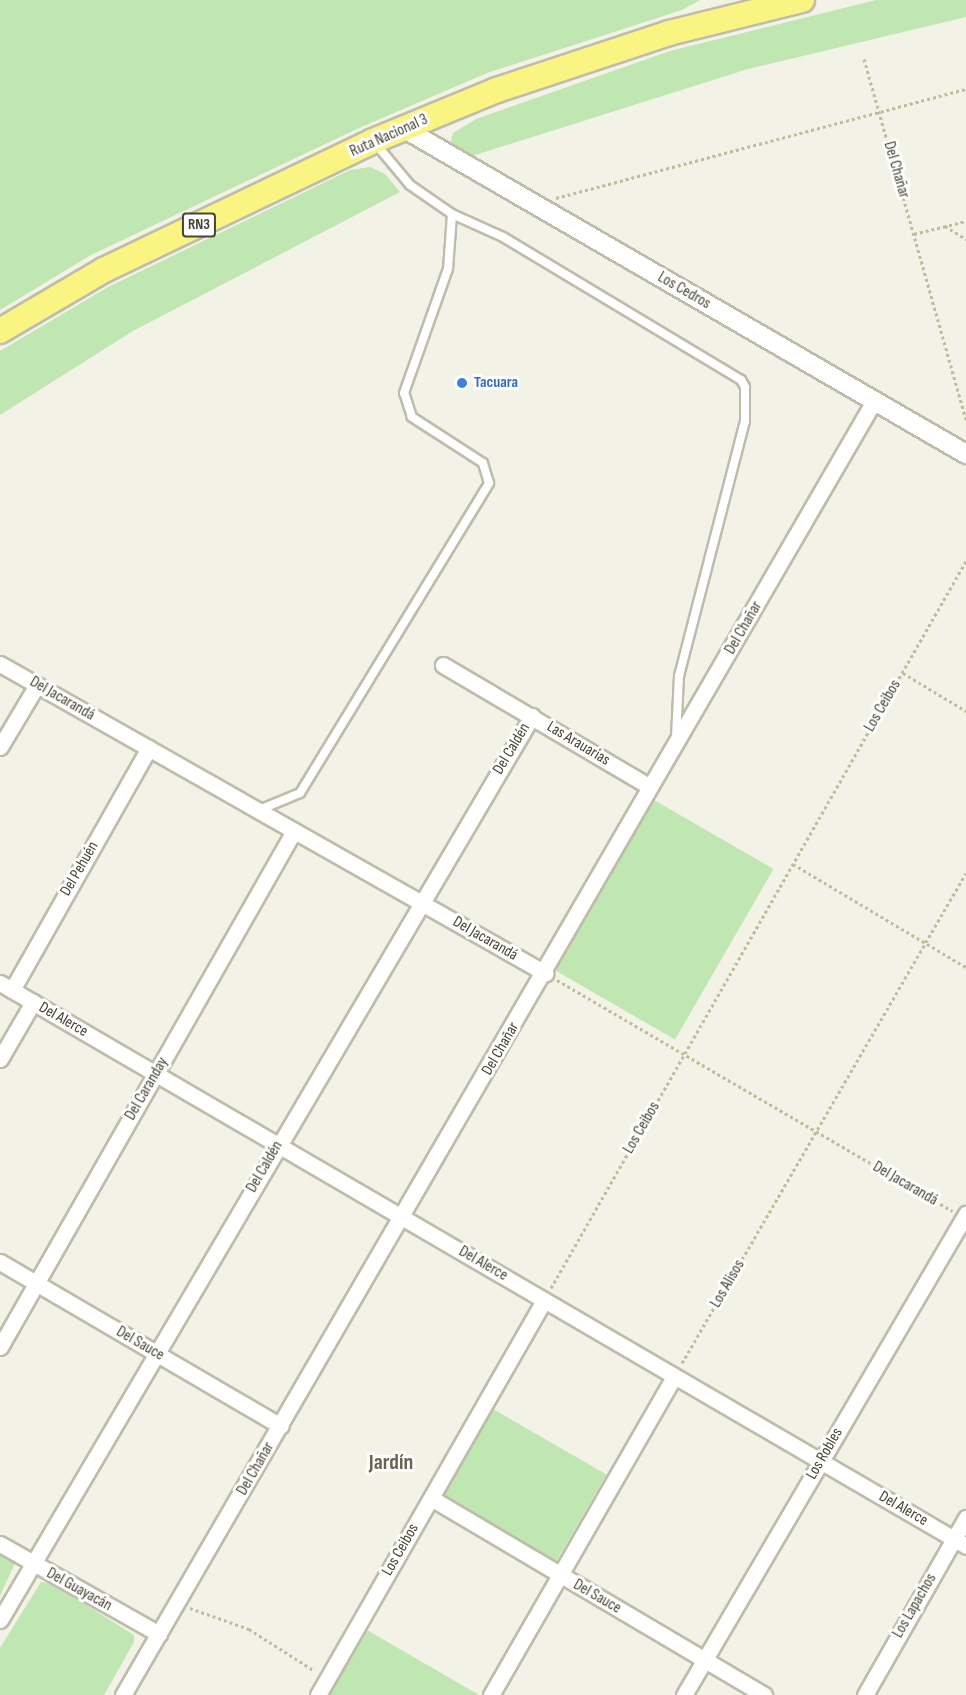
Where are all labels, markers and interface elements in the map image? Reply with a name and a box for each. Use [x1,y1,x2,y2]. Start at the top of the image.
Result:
street label: Ruta Nacional 3 [347,110,431,162]
street label: Del Chañar [879,139,913,201]
road number: RN3 [181,213,217,237]
street label: Los Cedros [654,268,714,314]
place label: Tacuara [474,373,518,393]
marker: Tacuara [455,376,469,390]
street label: Del Chañar [721,598,767,658]
street label: Del Jacarandá [26,673,98,725]
street label: Los Ceibos [861,677,905,735]
street label: Las Arauarias [543,718,613,770]
street label: Del Caldén [489,720,535,778]
street label: Del Pehuén [57,838,103,900]
street label: Del Jacarandá [449,913,521,965]
street label: Del Alerce [35,998,91,1042]
street label: Del Chañar [478,1019,524,1079]
street label: Del Caranday [121,1054,173,1124]
street label: Los Ceibos [620,1099,664,1157]
street label: Del Caldén [243,1138,287,1196]
street label: Del Jacarandá [869,1158,941,1210]
street label: Del Alerce [455,1242,511,1286]
street label: Los Alisos [707,1257,749,1311]
street label: Del Sauce [113,1323,167,1365]
street label: Los Robles [803,1425,847,1483]
street label: Del Chañar [233,1439,279,1499]
district label: Jardín [369,1450,413,1476]
street label: Del Alerce [875,1487,931,1531]
street label: Los Ceibos [379,1521,423,1579]
street label: Del Guayacán [43,1564,115,1616]
street label: Los Lapachos [889,1570,941,1642]
street label: Del Sauce [570,1576,624,1618]

